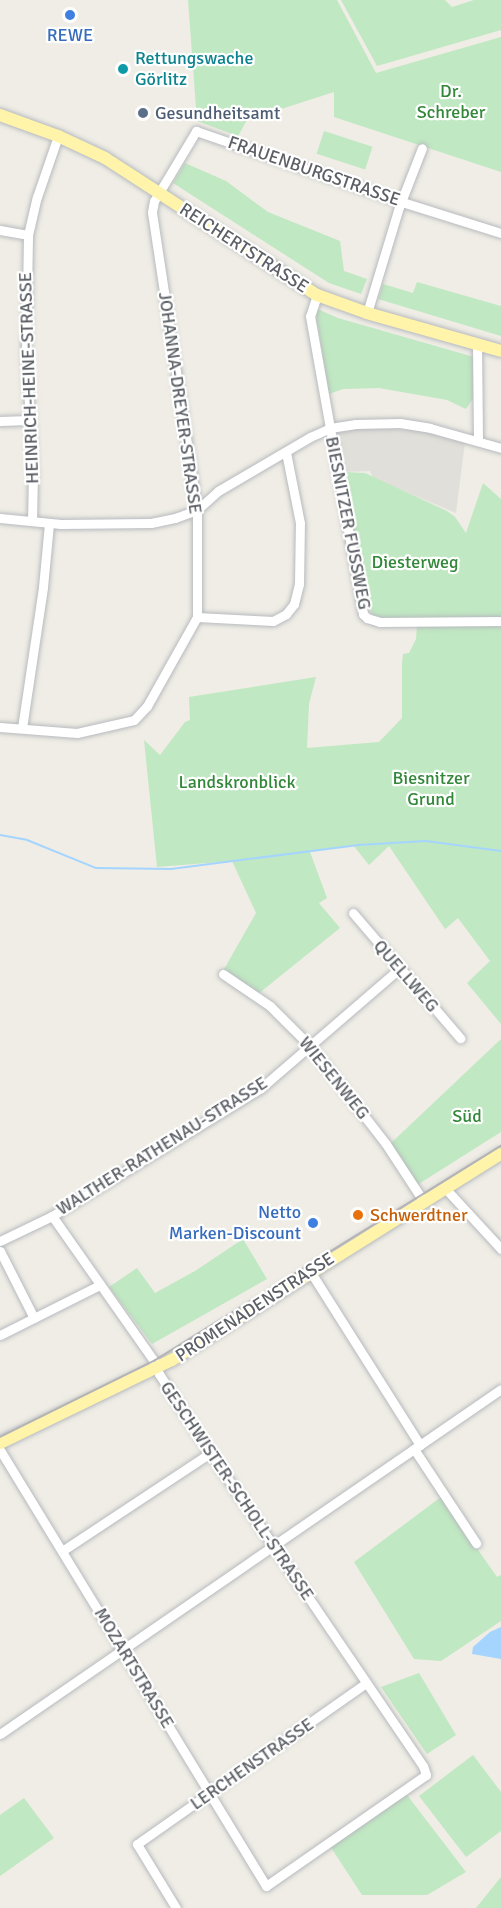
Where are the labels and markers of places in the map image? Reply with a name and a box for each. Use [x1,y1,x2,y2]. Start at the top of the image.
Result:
marker: REWE [63,8,77,22]
place label: REWE [47,24,93,46]
place label: Rettungswache Görlitz [135,48,253,90]
marker: Rettungswache Görlitz [116,62,130,76]
place label: Gesundheitsamt [155,102,280,124]
marker: Gesundheitsamt [136,106,150,120]
place label: Netto Marken-Discount [169,1202,301,1244]
place label: Schwerdtner [370,1204,468,1226]
marker: Schwerdtner [351,1208,365,1222]
marker: Netto Marken-Discount [306,1216,320,1230]

